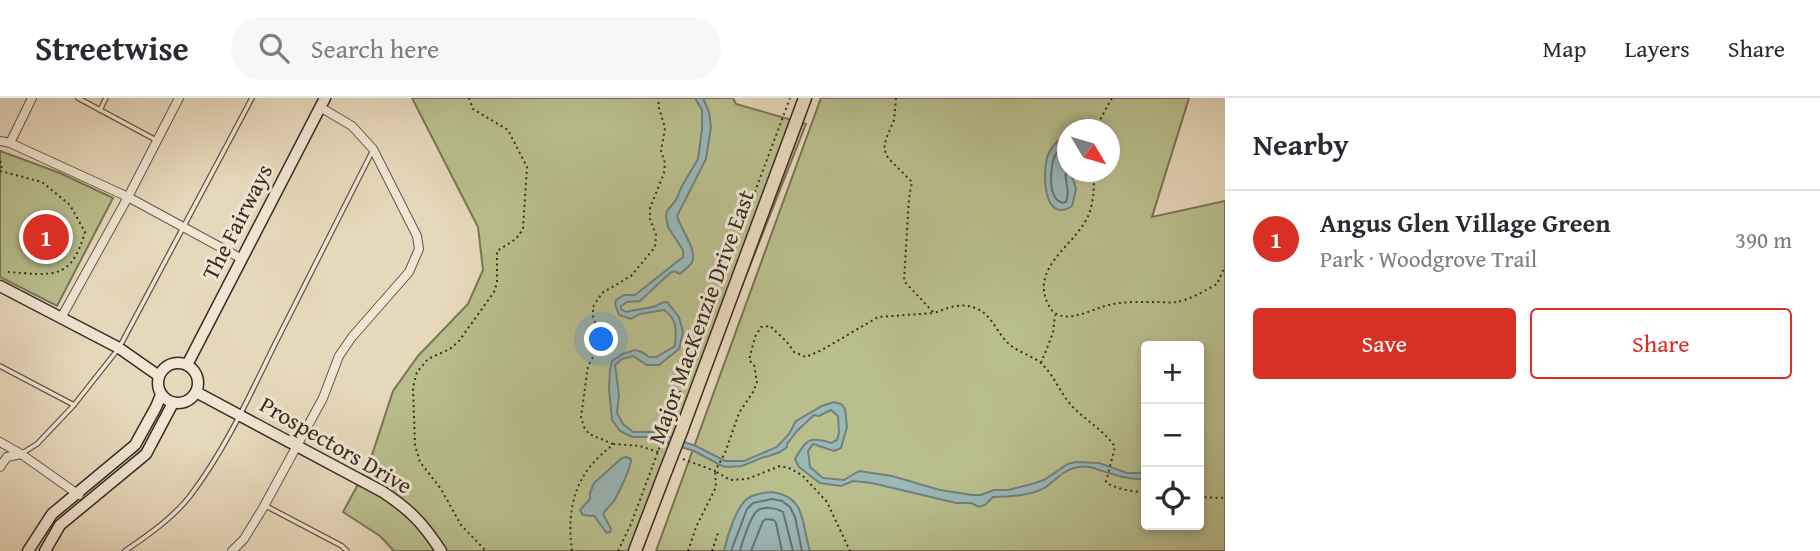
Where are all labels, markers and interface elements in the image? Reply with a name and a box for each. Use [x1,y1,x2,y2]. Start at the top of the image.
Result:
search box [231,17,721,80]
text: Streetwise [35,24,189,72]
icon: search [255,29,293,67]
text: Search here [311,29,439,68]
text: Map [1543,31,1586,66]
text: Layers [1624,31,1690,66]
text: Share [1728,31,1785,66]
north arrow [1057,119,1120,182]
text: Nearby [1253,122,1349,166]
street label: The Fairways [193,158,280,286]
street label: Major MacKenzie Drive East [639,185,762,449]
text: Angus Glen Village Green [1320,203,1611,242]
pin: 1 [23,211,69,263]
text: 1 [1270,223,1282,256]
text: 390 m [1735,223,1792,256]
text: Park · Woodgrove Trail [1320,242,1537,275]
button: Save [1253,308,1516,379]
button: Share [1530,308,1792,379]
your location [584,322,618,356]
map controls [1141,341,1204,530]
button: + [1141,341,1204,404]
street label: Prospectors Drive [254,388,419,502]
button: − [1141,404,1204,467]
button: locate [1141,467,1204,530]

